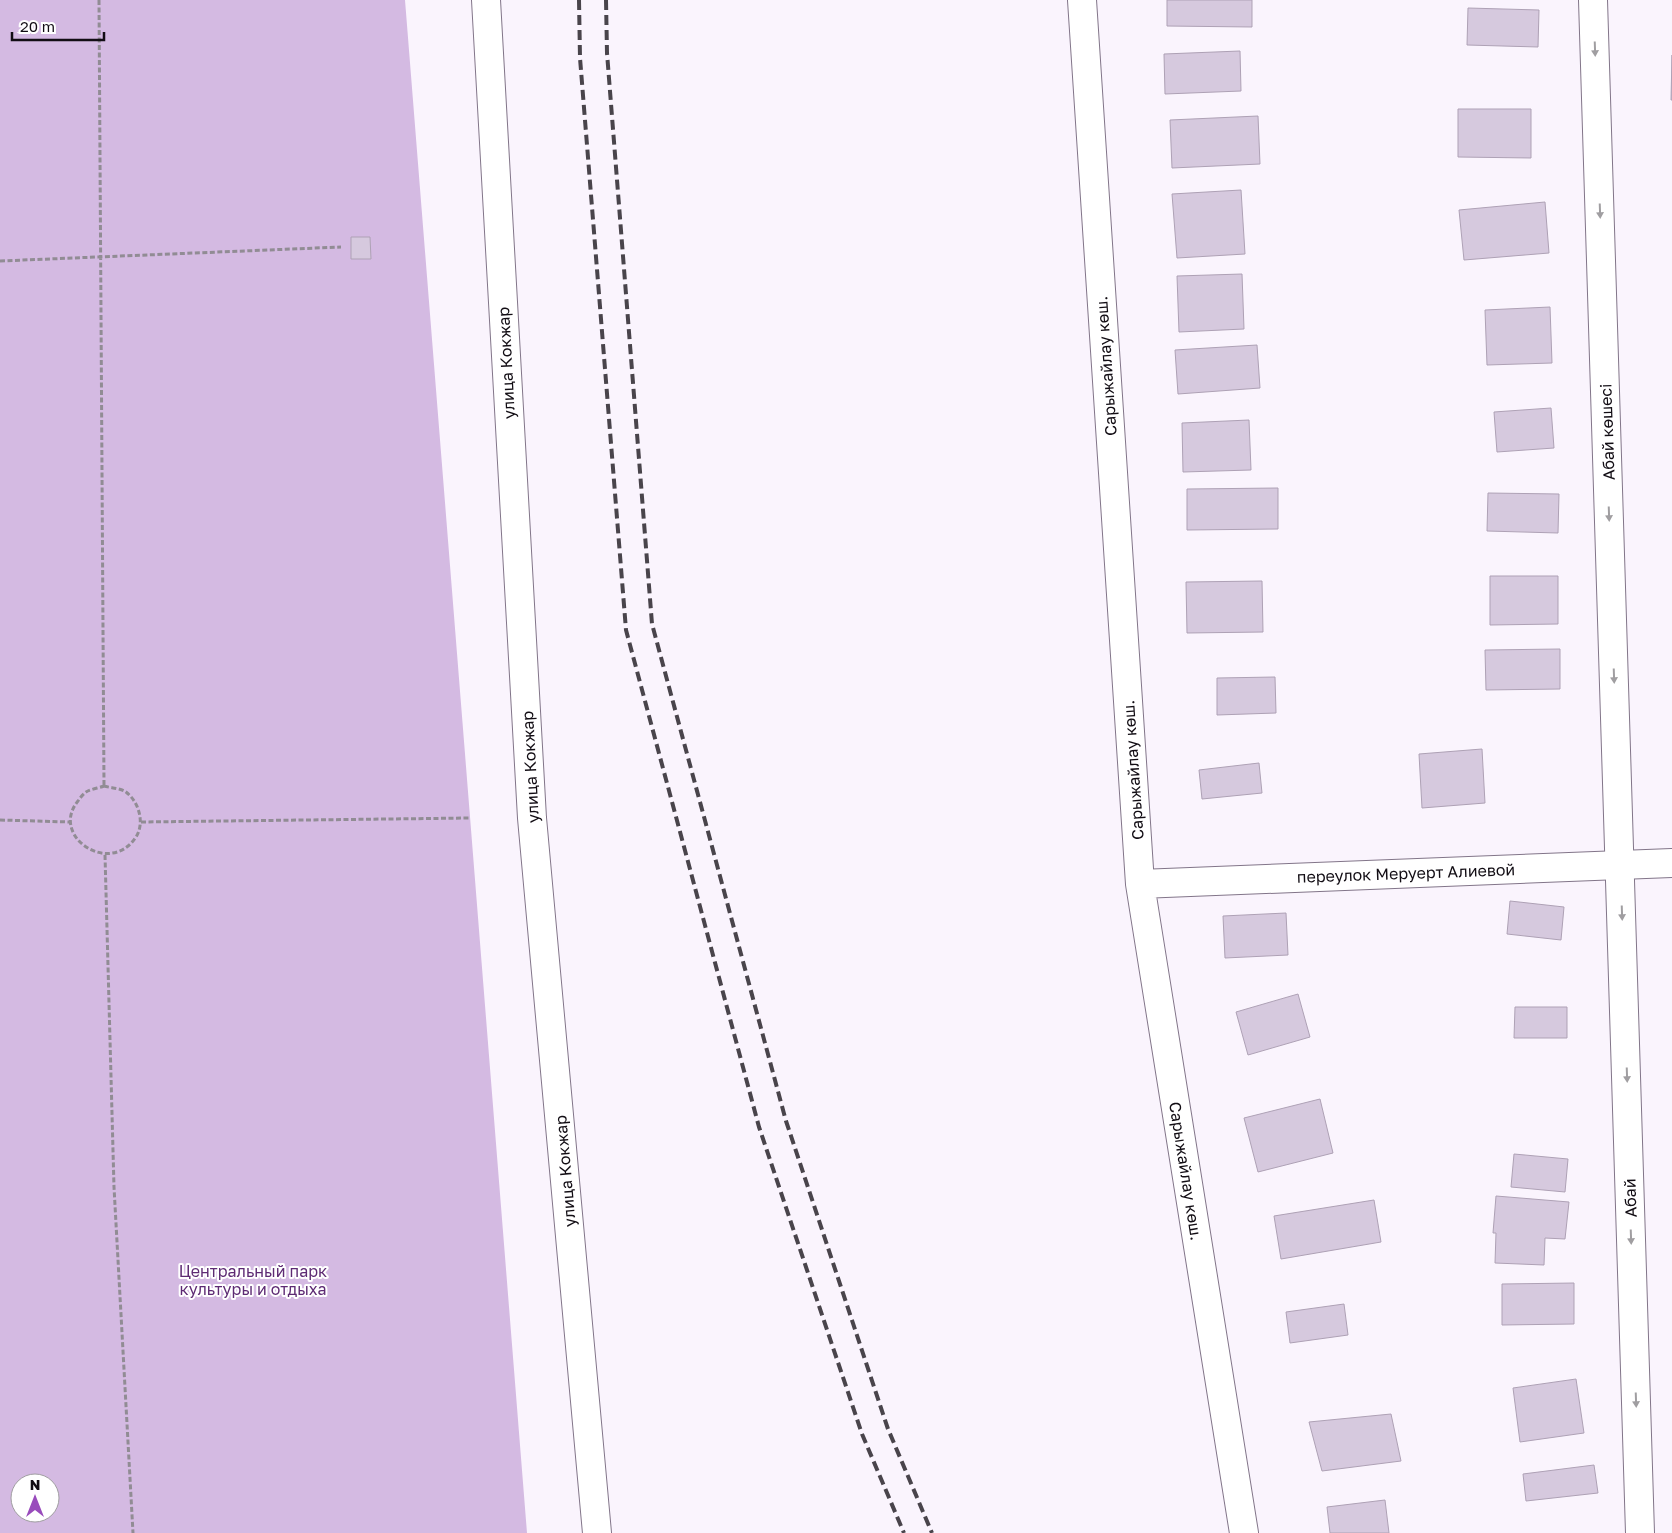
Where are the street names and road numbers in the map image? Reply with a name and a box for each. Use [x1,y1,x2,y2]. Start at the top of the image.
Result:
street label: Сарыжайлау көш. [1091,295,1121,437]
street label: улица Кокжар [493,306,519,420]
street label: Абай көшесі [1595,383,1619,481]
street label: Сарыжайлау көш. [1118,699,1148,841]
street label: улица Кокжар [517,710,543,824]
street label: переулок Меруерт Алиевой [1297,859,1515,887]
street label: Сарыжайлау көш. [1165,1100,1207,1242]
street label: улица Кокжар [550,1114,580,1228]
street label: Абай [1619,1178,1641,1218]

